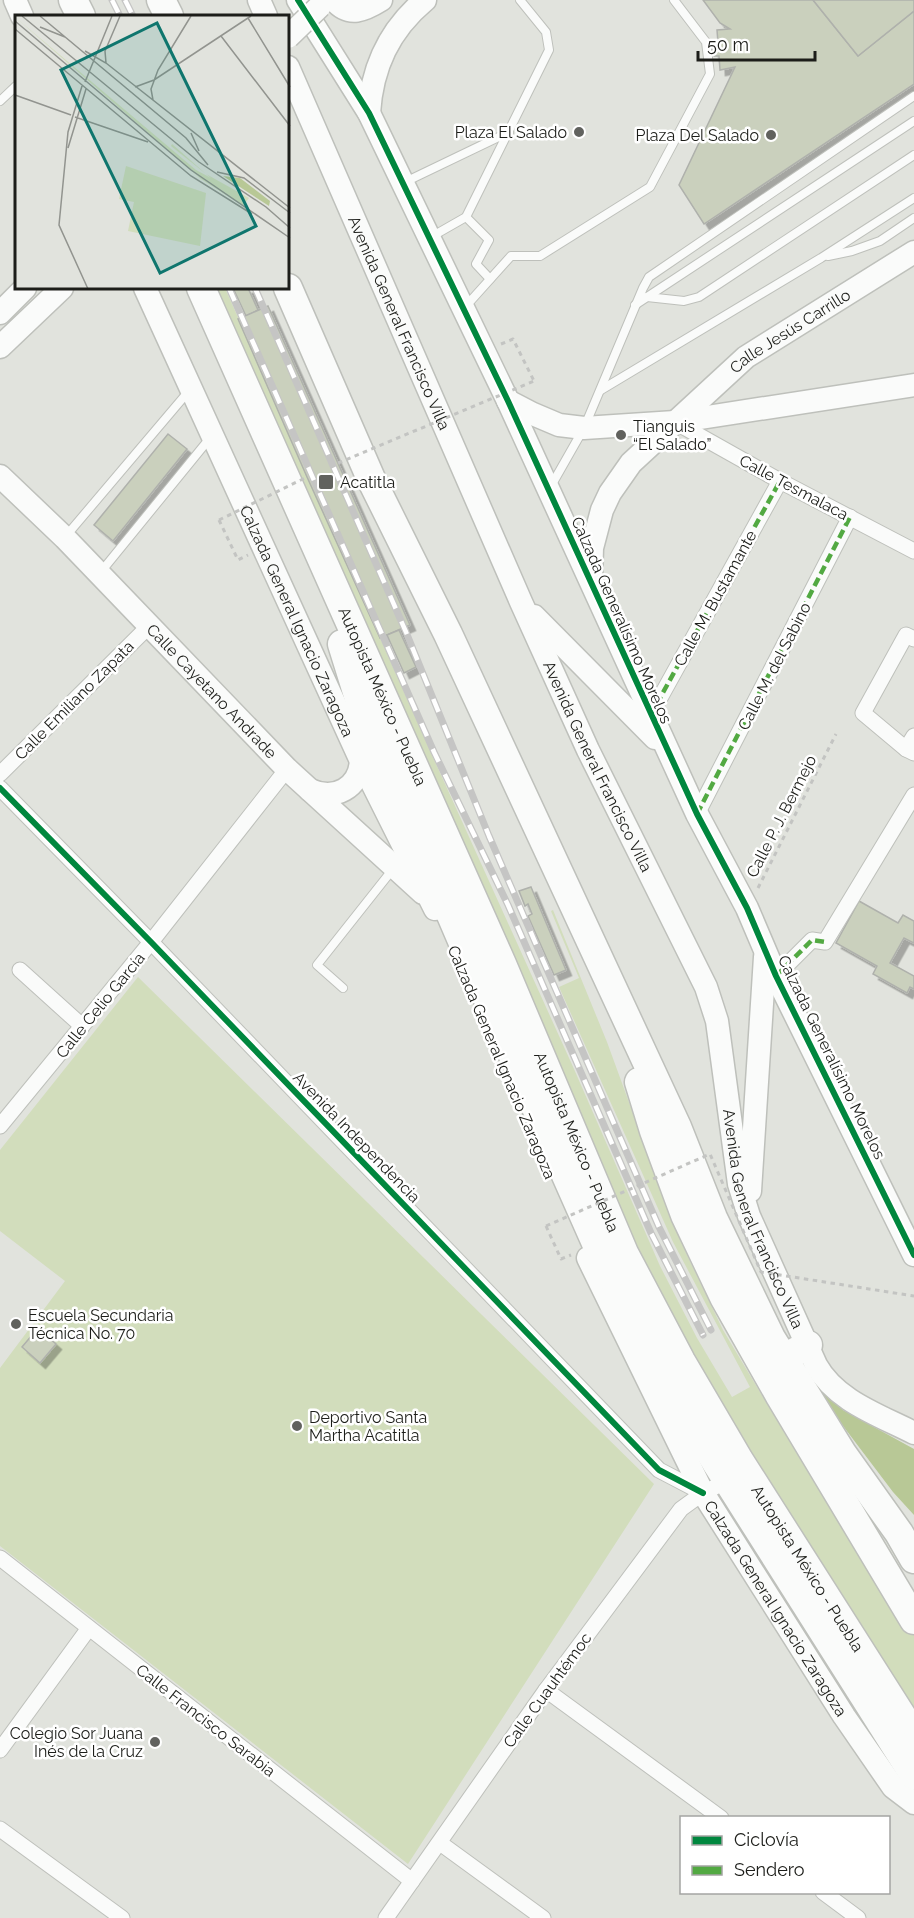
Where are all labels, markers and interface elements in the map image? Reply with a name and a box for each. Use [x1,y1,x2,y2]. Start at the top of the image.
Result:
inset map [15,15,290,290]
scale bar [698,24,815,62]
text: 50 m [707,34,749,55]
place label: Plaza El Salado [455,123,567,142]
marker: Plaza El Salado [572,125,586,139]
place label: Plaza Del Salado [636,126,759,145]
marker: Plaza Del Salado [764,128,778,142]
street label: Avenida General Francisco Villa [344,213,454,433]
street label: Calle Jesús Carrillo [726,285,854,377]
place label: Tianguis “El Salado” [633,417,711,454]
marker: Tianguis “El Salado” [614,428,628,442]
street label: Calle Tesmalaca [736,451,851,524]
marker: Acatitla [317,473,335,491]
place label: Acatitla [340,473,395,492]
street label: Calzada General Ignacio Zaragoza [236,503,358,740]
street label: Calzada Generalísimo Morelos [567,514,676,727]
street label: Calle M. Bustamante [670,527,761,669]
street label: Calle M. del Sabino [734,599,815,733]
street label: Autopista México - Puebla [334,604,430,789]
street label: Calle Cayetano Andrade [143,620,281,763]
street label: Calle Emiliano Zapata [11,637,138,764]
street label: Avenida General Francisco Villa [539,658,656,875]
street label: Calle P. J. Bermejo [742,752,820,881]
street label: Calzada General Ignacio Zaragoza [444,943,559,1182]
street label: Calle Celio García [52,949,149,1062]
street label: Calzada Generalísimo Morelos [774,952,889,1162]
street label: Autopista México - Puebla [530,1049,623,1235]
street label: Avenida Independencia [289,1068,424,1207]
street label: Avenida General Francisco Villa [719,1108,807,1332]
place label: Escuela Secundaria Técnica No. 70 [28,1306,174,1343]
marker: Escuela Secundaria Técnica No. 70 [9,1317,23,1331]
place label: Deportivo Santa Martha Acatitla [309,1408,427,1445]
marker: Deportivo Santa Martha Acatitla [290,1419,304,1433]
street label: Autopista México - Puebla [747,1482,868,1656]
street label: Calzada General Ignacio Zaragoza [700,1497,851,1720]
street label: Calle Cuauhtémoc [499,1629,596,1751]
street label: Calle Francisco Sarabia [132,1660,279,1781]
place label: Colegio Sor Juana Inés de la Cruz [10,1724,143,1761]
marker: Colegio Sor Juana Inés de la Cruz [148,1735,162,1749]
legend [680,1816,890,1894]
text: Ciclovía [734,1829,799,1850]
text: Sendero [734,1859,805,1880]

